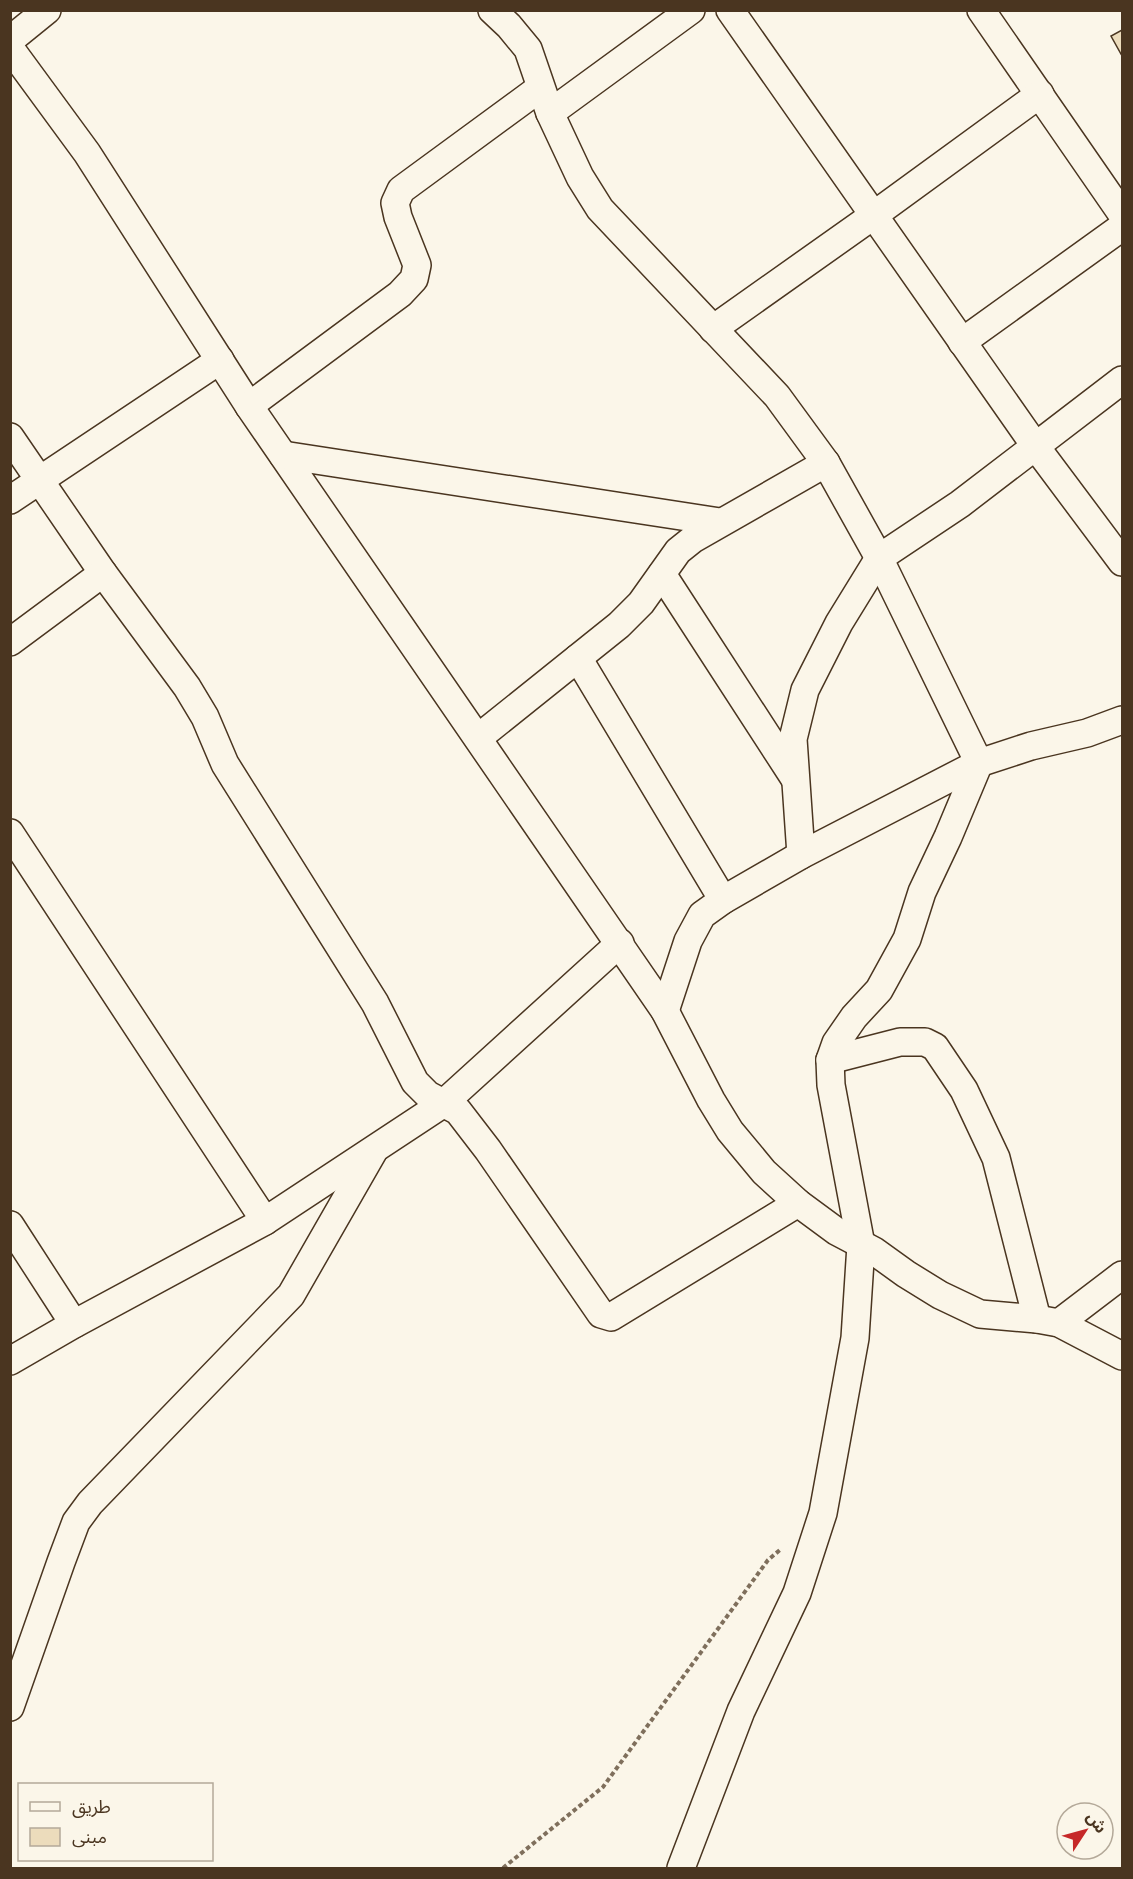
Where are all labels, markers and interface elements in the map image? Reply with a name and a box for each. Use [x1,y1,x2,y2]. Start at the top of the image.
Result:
legend [18,1783,213,1861]
text: طريق [72,1795,111,1818]
north arrow [1055,1801,1115,1861]
text: ش [1083,1807,1112,1837]
text: مبنى [72,1825,107,1848]

